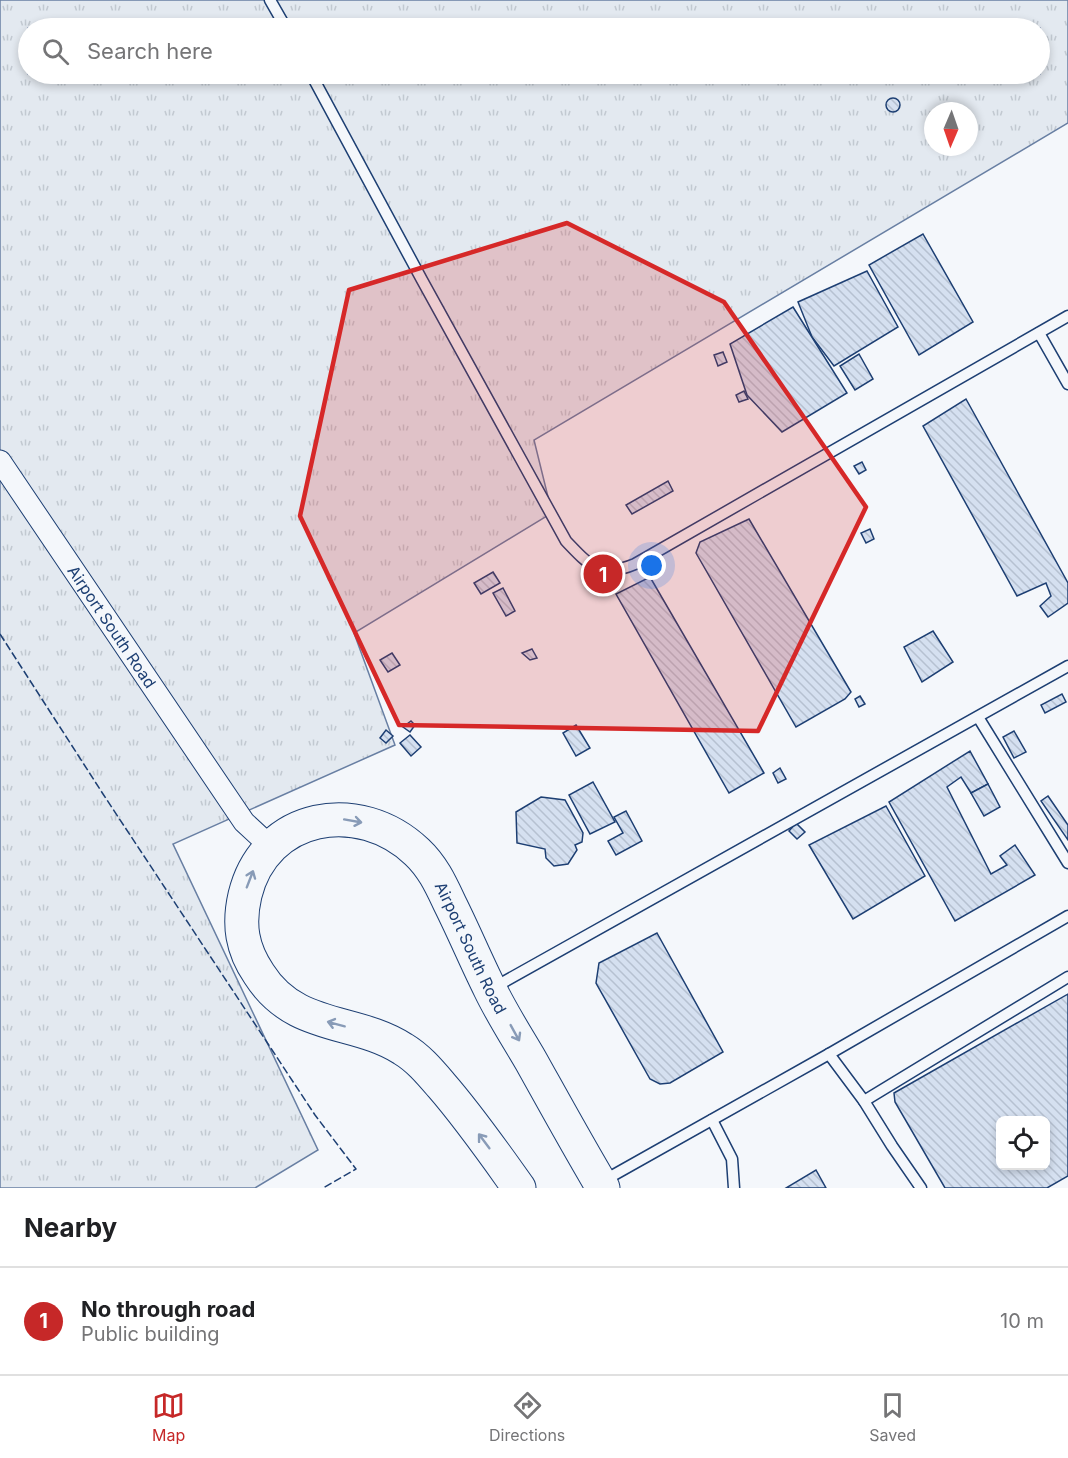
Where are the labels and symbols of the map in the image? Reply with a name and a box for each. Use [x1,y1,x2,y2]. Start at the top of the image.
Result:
north arrow [924,102,978,156]
your location [637,551,666,580]
pin: 1 [584,552,622,596]
street label: Airport South Road [63,562,161,692]
one-way arrow [342,816,362,827]
one-way arrow [246,871,257,889]
street label: Airport South Road [431,878,511,1017]
one-way arrow [327,1018,346,1030]
one-way arrow [510,1023,521,1041]
one-way arrow [478,1133,491,1149]

